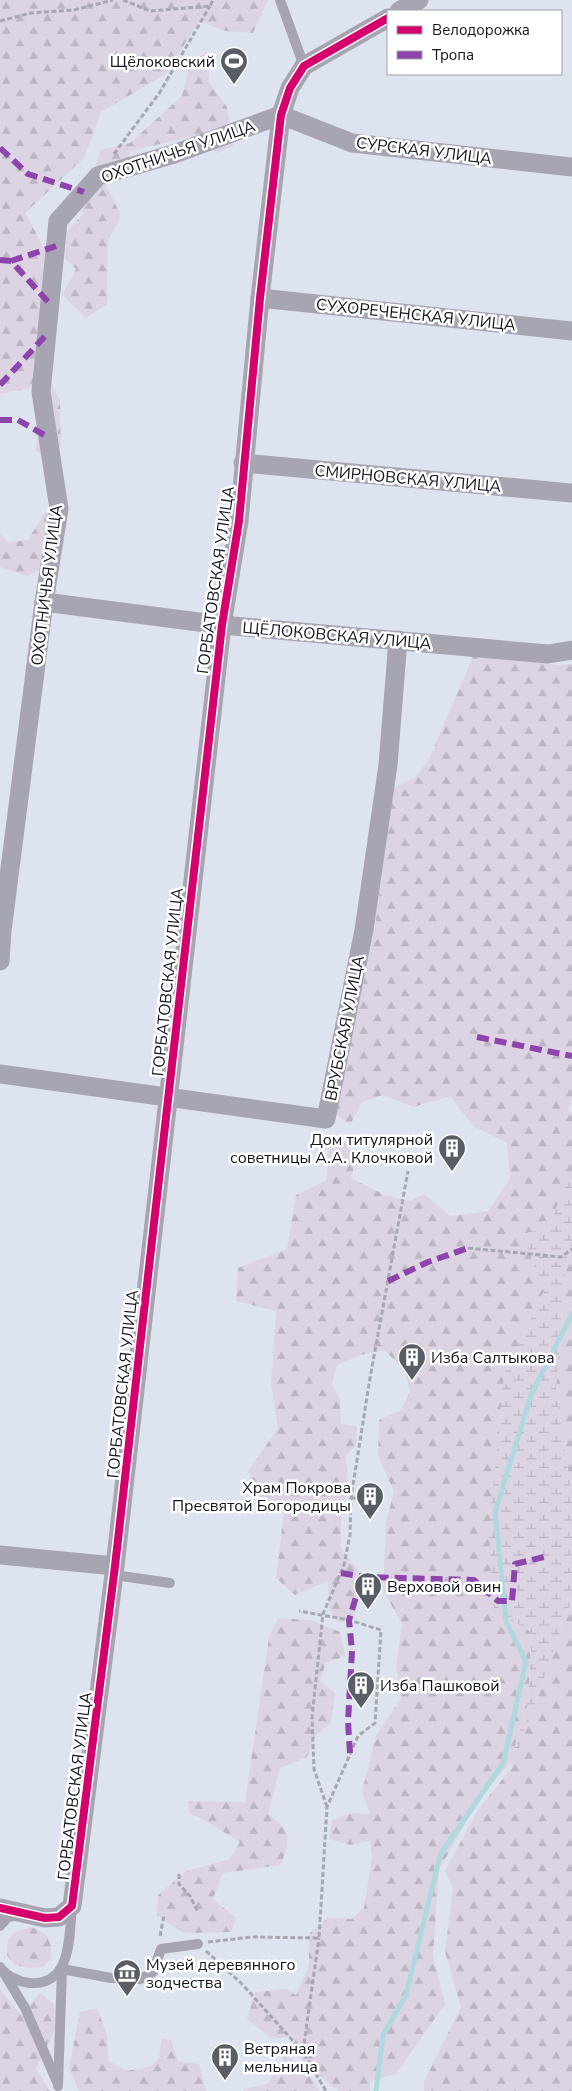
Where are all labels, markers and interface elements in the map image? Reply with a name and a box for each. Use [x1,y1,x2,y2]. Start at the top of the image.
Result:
legend [387,10,562,75]
text: Велодорожка [432,20,530,40]
text: Тропа [432,45,474,65]
sports icon: Щёлоковский [219,46,249,85]
place label: Щёлоковский [110,51,215,73]
street label: ОХОТНИЧЬЯ УЛИЦА [98,115,259,189]
street label: СУРСКАЯ УЛИЦА [355,132,493,170]
street label: СУХОРЕЧЕНСКАЯ УЛИЦА [315,294,517,336]
street label: СМИРНОВСКАЯ УЛИЦА [314,460,502,498]
street label: ГОРБАТОВСКАЯ УЛИЦА [192,484,240,675]
street label: ОХОТНИЧЬЯ УЛИЦА [26,503,68,667]
street label: ЩЁЛОКОВСКАЯ УЛИЦА [241,617,433,655]
street label: ГОРБАТОВСКАЯ УЛИЦА [147,886,189,1077]
street label: ВРУБСКАЯ УЛИЦА [320,953,370,1103]
place label: Дом титулярной советницы А.А. Клочковой [230,1129,433,1169]
building icon: Дом титулярной советницы А.А. Клочковой [437,1133,467,1172]
street label: ГОРБАТОВСКАЯ УЛИЦА [102,1288,144,1479]
building icon: Изба Салтыкова [397,1342,427,1381]
place label: Изба Салтыкова [431,1347,555,1369]
place label: Храм Покрова Пресвятой Богородицы [172,1477,351,1517]
building icon: Храм Покрова Пресвятой Богородицы [355,1481,385,1520]
building icon: Верховой овин [353,1571,383,1610]
place label: Верховой овин [387,1576,501,1598]
building icon: Изба Пашковой [346,1670,376,1709]
place label: Изба Пашковой [380,1675,500,1697]
street label: ГОРБАТОВСКАЯ УЛИЦА [53,1690,97,1881]
place label: Музей деревянного зодчества [146,1954,296,1994]
museum icon: Музей деревянного зодчества [112,1958,142,1997]
place label: Ветряная мельница [244,2038,318,2078]
building icon: Ветряная мельница [210,2042,240,2081]

